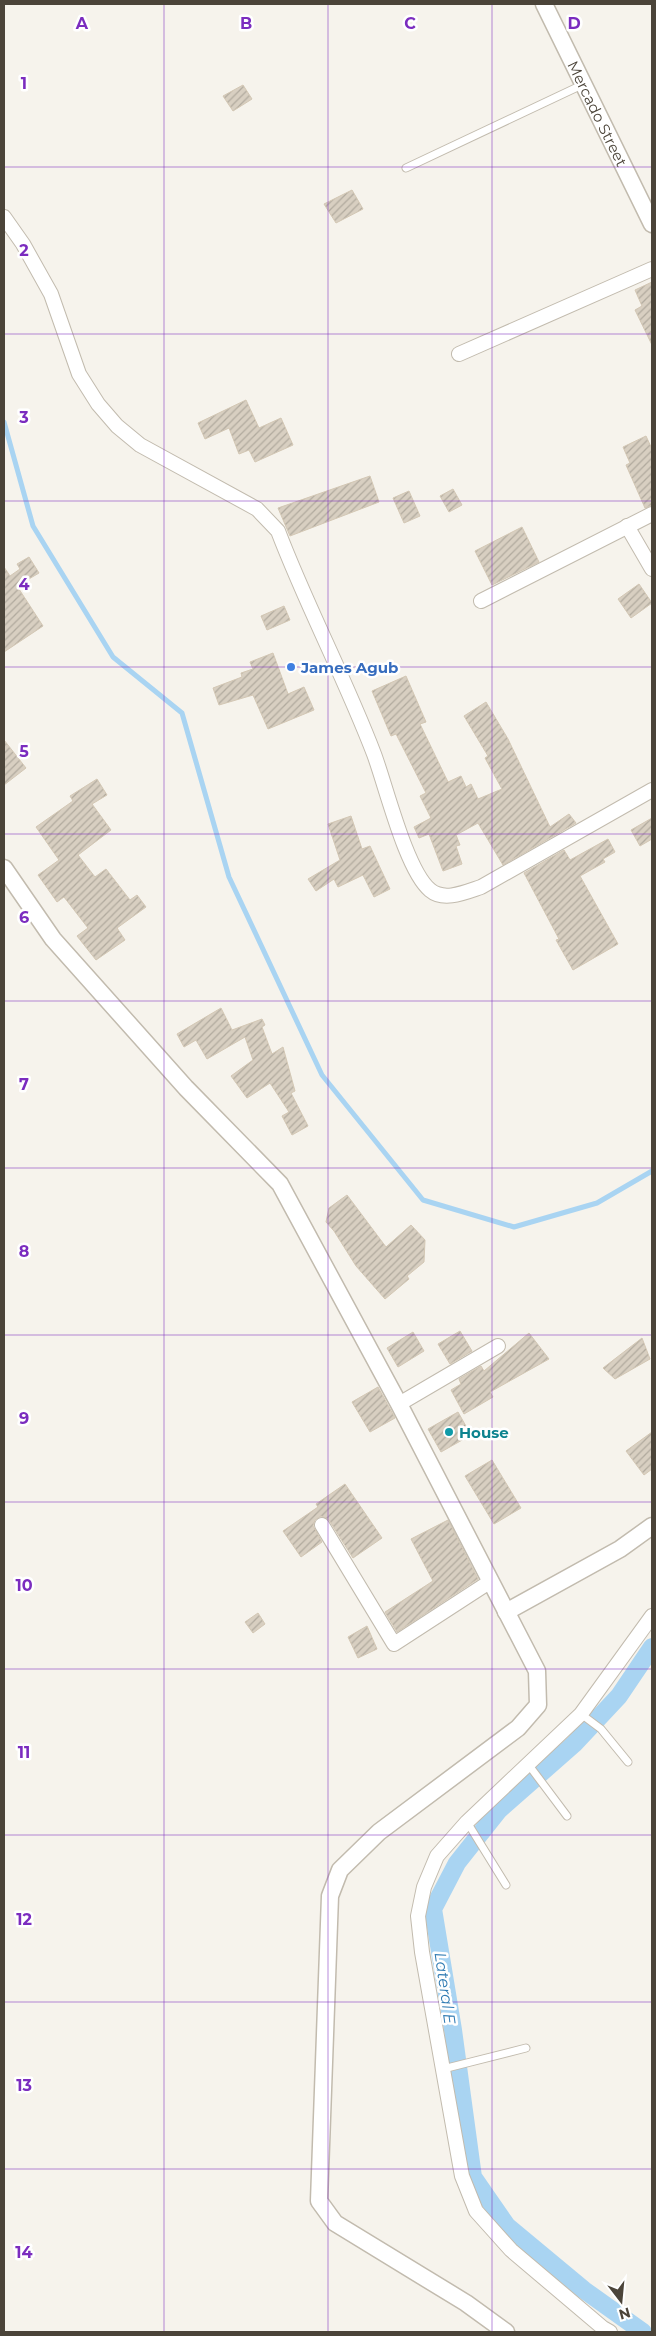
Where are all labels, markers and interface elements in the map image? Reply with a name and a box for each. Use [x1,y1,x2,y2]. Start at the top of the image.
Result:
text: A [75,14,89,33]
text: B [240,14,252,33]
text: C [404,14,416,33]
text: D [567,14,581,33]
street label: Mercado Street [564,58,632,170]
text: 1 [21,74,27,93]
text: 2 [19,241,29,260]
text: 3 [18,408,29,427]
text: 4 [18,575,30,594]
place label: James Agub [300,658,398,677]
marker: James Agub [285,661,297,673]
text: 5 [19,742,29,761]
text: 6 [19,908,29,927]
text: 7 [19,1075,29,1094]
text: 8 [19,1242,29,1261]
text: 9 [19,1409,29,1428]
place label: House [459,1423,509,1442]
marker: House [443,1426,455,1438]
text: 10 [15,1576,33,1595]
text: 11 [18,1743,30,1762]
text: 12 [16,1910,32,1929]
water label: Lateral E [431,1951,459,2025]
text: 13 [16,2076,32,2095]
text: 14 [15,2243,33,2262]
north arrow [596,2276,646,2326]
text: N [617,2303,633,2324]

